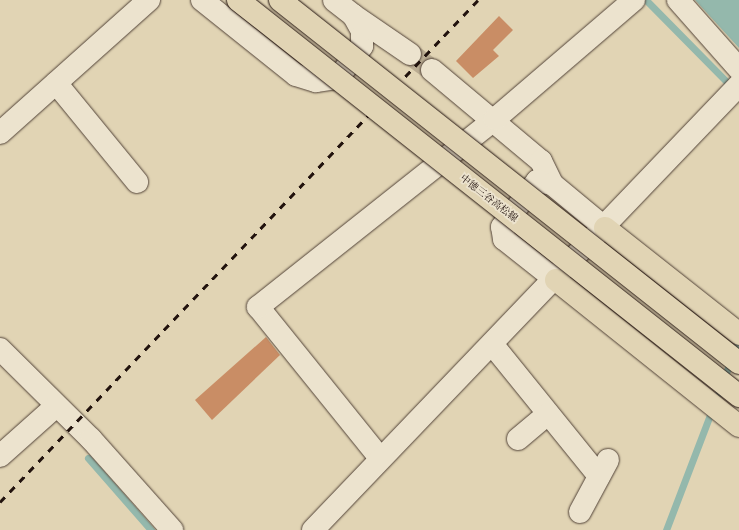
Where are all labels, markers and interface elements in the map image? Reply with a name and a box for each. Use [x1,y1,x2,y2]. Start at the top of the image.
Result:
street label: 中徳三谷高松線 [458,172,520,224]

